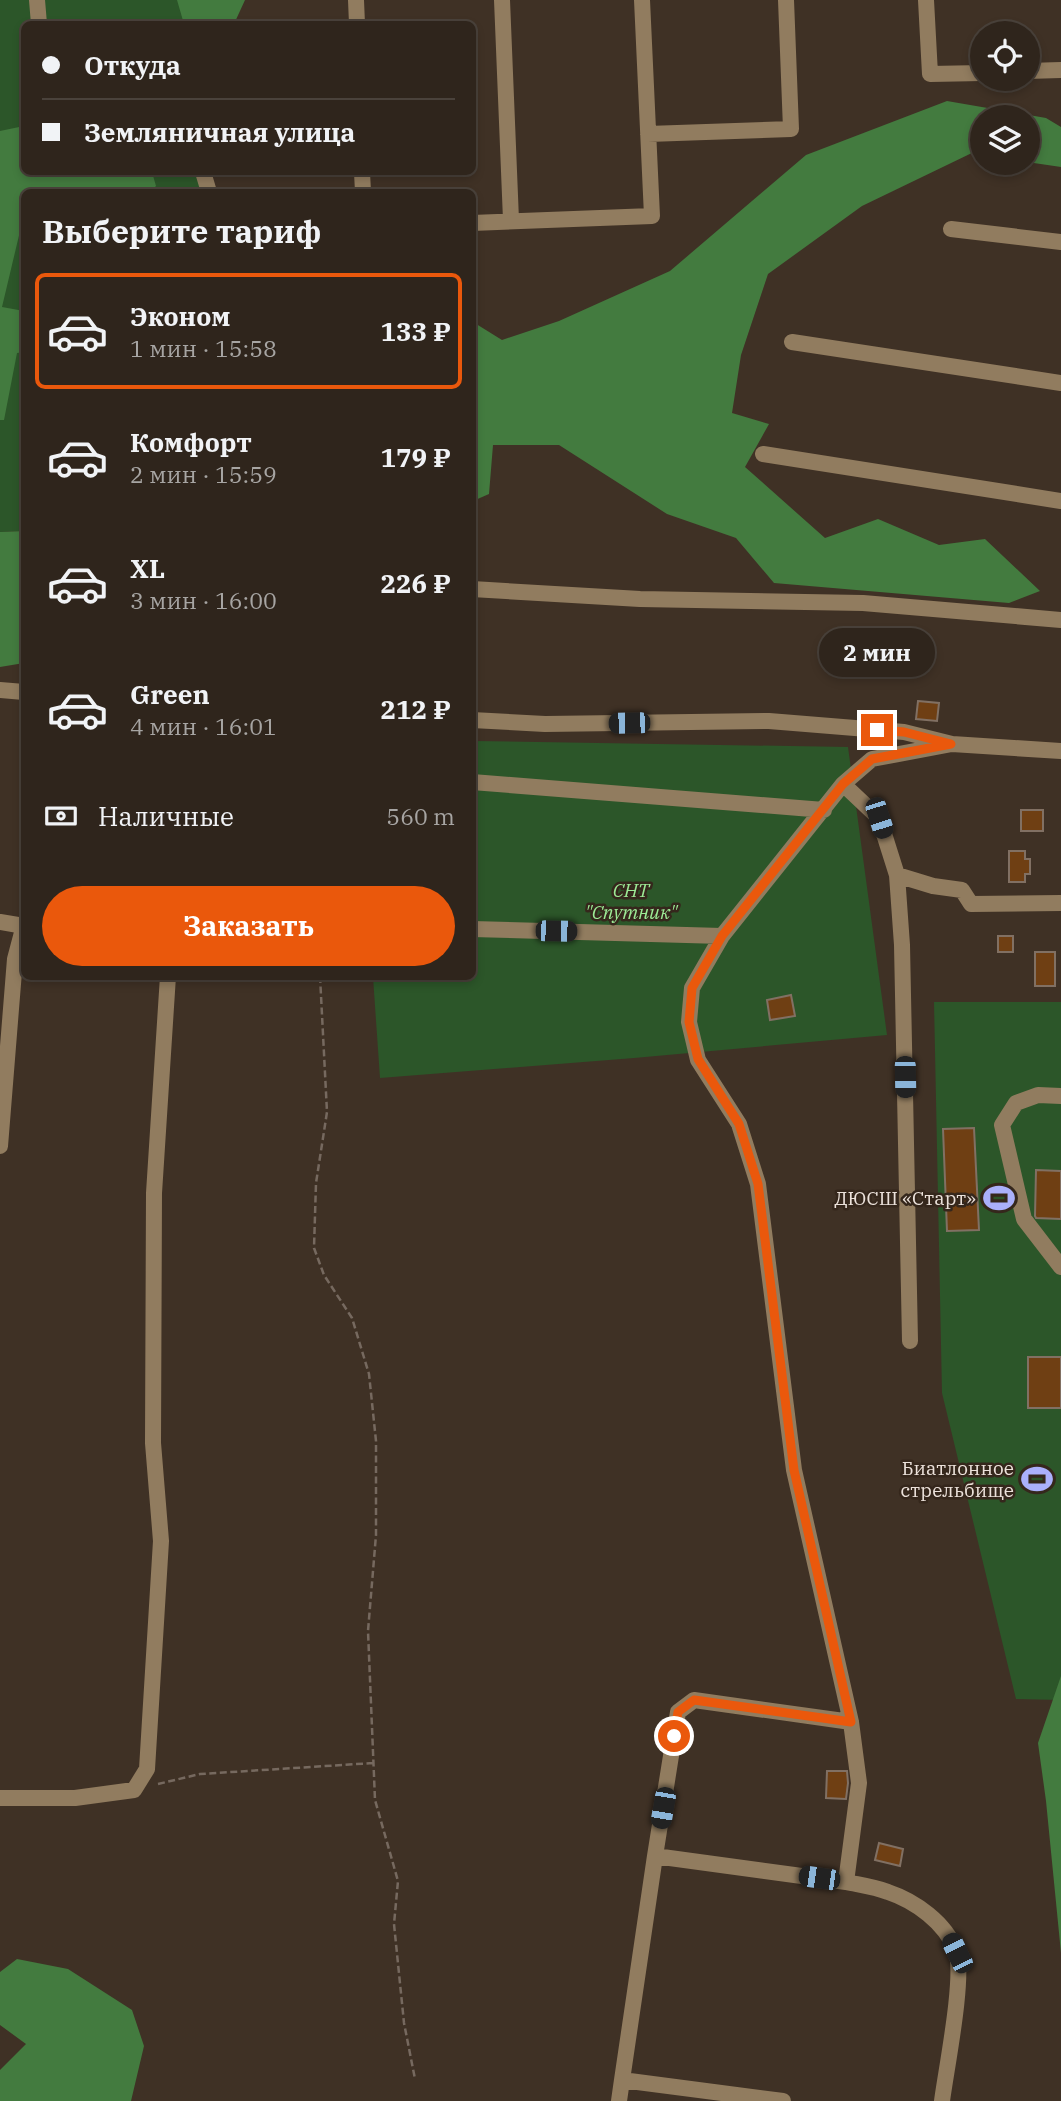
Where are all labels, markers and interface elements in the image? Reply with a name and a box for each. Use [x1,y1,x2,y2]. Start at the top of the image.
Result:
map controls [970,21,1040,175]
button: locate [970,21,1040,91]
text: Откуда [84,48,181,82]
button: layers [970,105,1040,175]
text: Земляничная улица [84,115,355,149]
text: Выберите тариф [42,210,322,252]
text: Эконом [130,299,231,333]
icon: car [46,300,109,363]
text: 133 ₽ [380,314,451,348]
text: 1 мин · 15:58 [130,333,277,363]
text: Комфорт [130,425,252,459]
icon: car [46,426,109,489]
text: 179 ₽ [380,440,451,474]
text: 2 мин · 15:59 [130,459,277,489]
text: XL [130,551,165,585]
icon: car [46,552,109,615]
text: 226 ₽ [380,566,451,600]
text: 3 мин · 16:00 [130,585,277,615]
callout: 2 мин [819,628,935,678]
text: 2 мин [843,637,911,667]
text: Green [130,677,210,711]
icon: car [46,678,109,741]
text: 212 ₽ [380,692,451,726]
text: 4 мин · 16:01 [130,711,277,741]
car [608,712,651,734]
route end [861,714,893,746]
car [863,795,896,841]
icon: cash [42,797,80,835]
text: Наличные [98,799,234,833]
text: 560 m [386,801,455,831]
park label: СНТ "Спутник" [585,878,679,924]
button: Заказать [42,886,455,966]
car [535,920,578,942]
car [895,1056,916,1098]
sports icon: ДЮСШ «Старт» [982,1181,1016,1215]
place label: ДЮСШ «Старт» [834,1186,976,1210]
place label: Биатлонное стрельбище [901,1456,1014,1502]
sports icon: Биатлонное стрельбище [1020,1462,1054,1496]
route start [658,1720,690,1752]
car [650,1785,677,1831]
car [797,1865,842,1891]
car [939,1930,976,1976]

